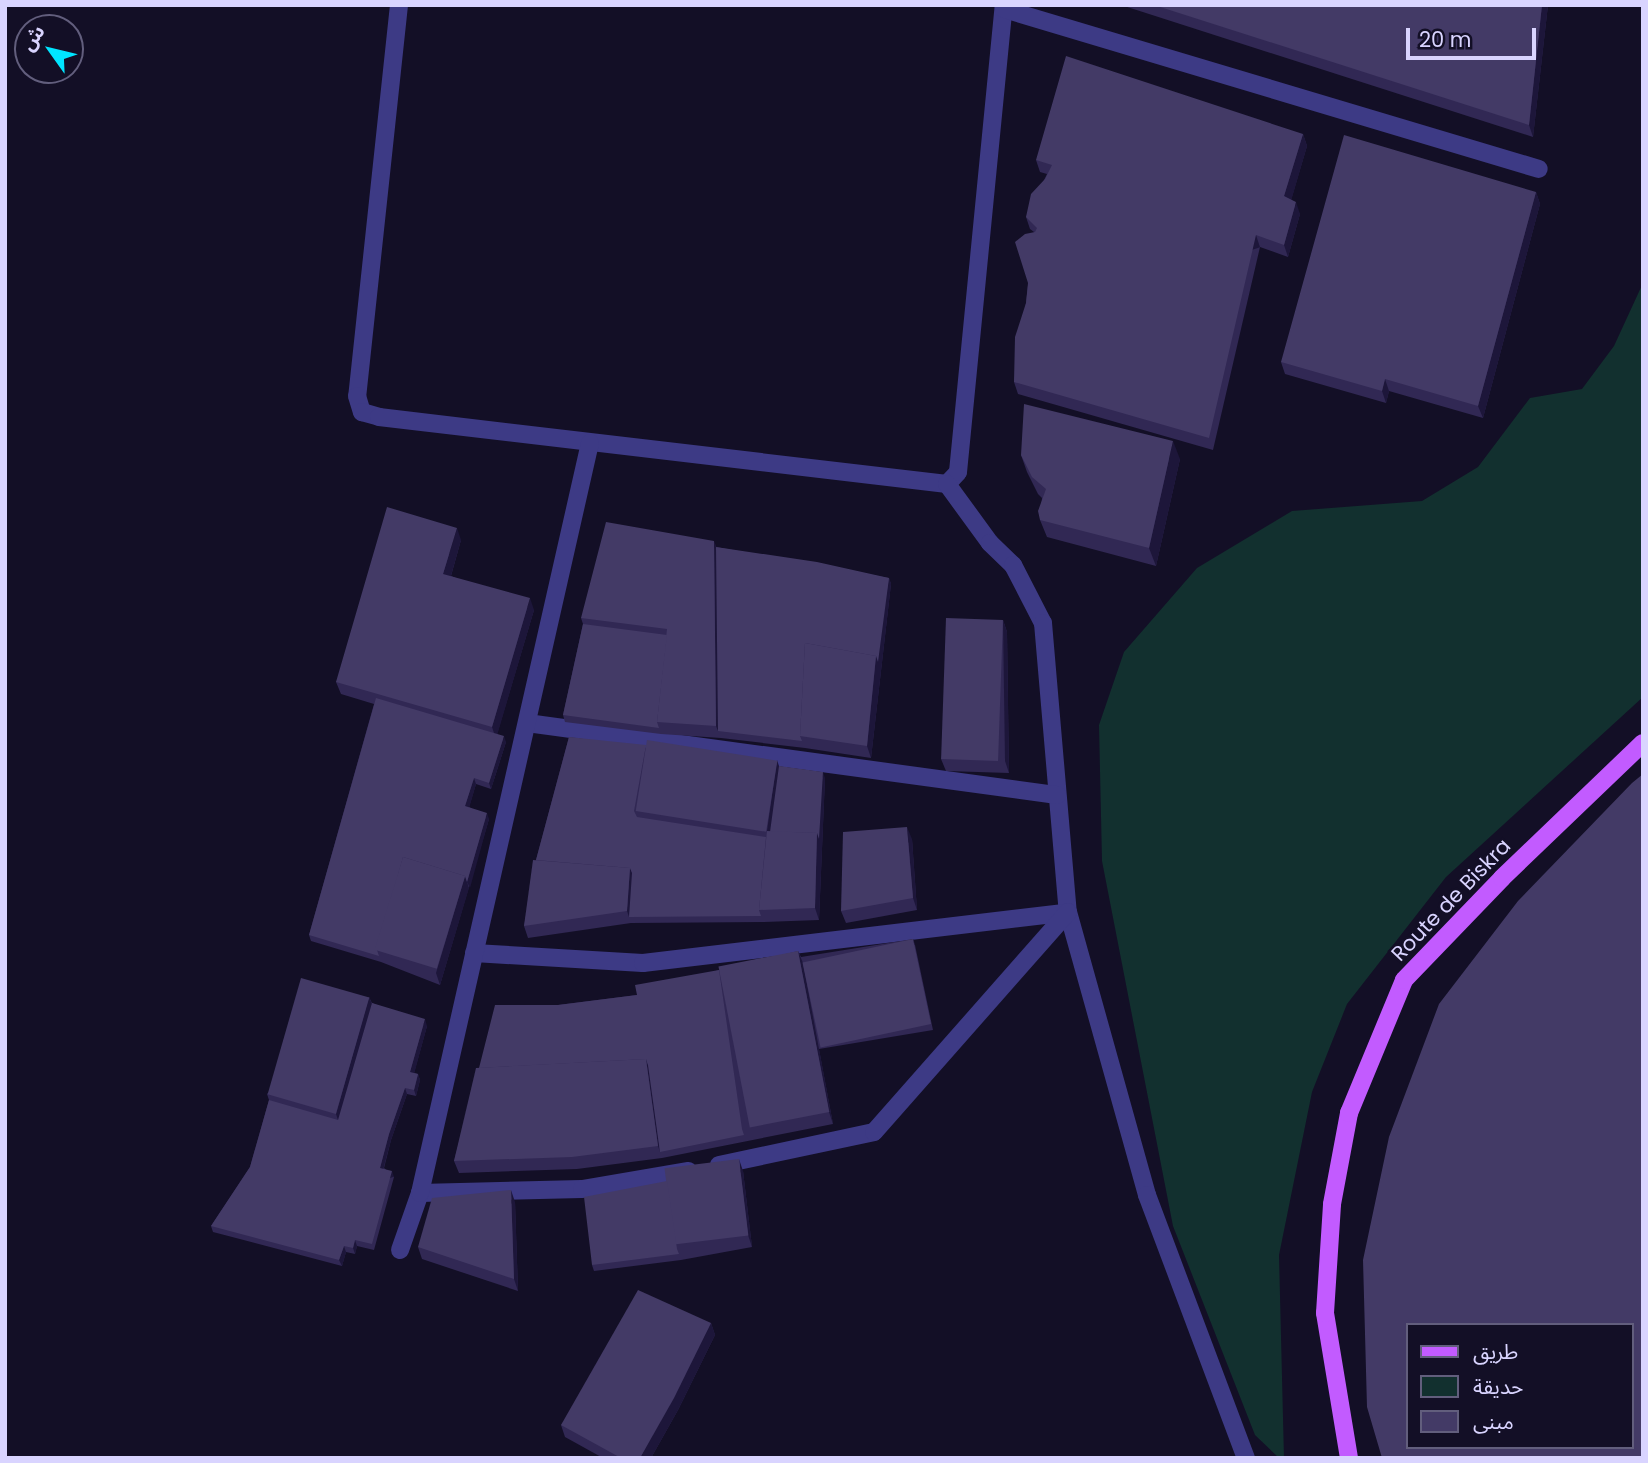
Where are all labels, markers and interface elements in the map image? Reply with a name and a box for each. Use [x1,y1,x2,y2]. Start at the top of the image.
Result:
north arrow [14,14,84,84]
scale bar [1410,14,1540,58]
text: ش [14,20,51,56]
text: 20 m [1419,25,1472,54]
street label: Route de Biskra [1386,833,1516,967]
legend [1406,1323,1634,1449]
text: طريق [1473,1337,1518,1366]
text: حديقة [1473,1372,1523,1401]
text: مبنى [1473,1407,1514,1436]

